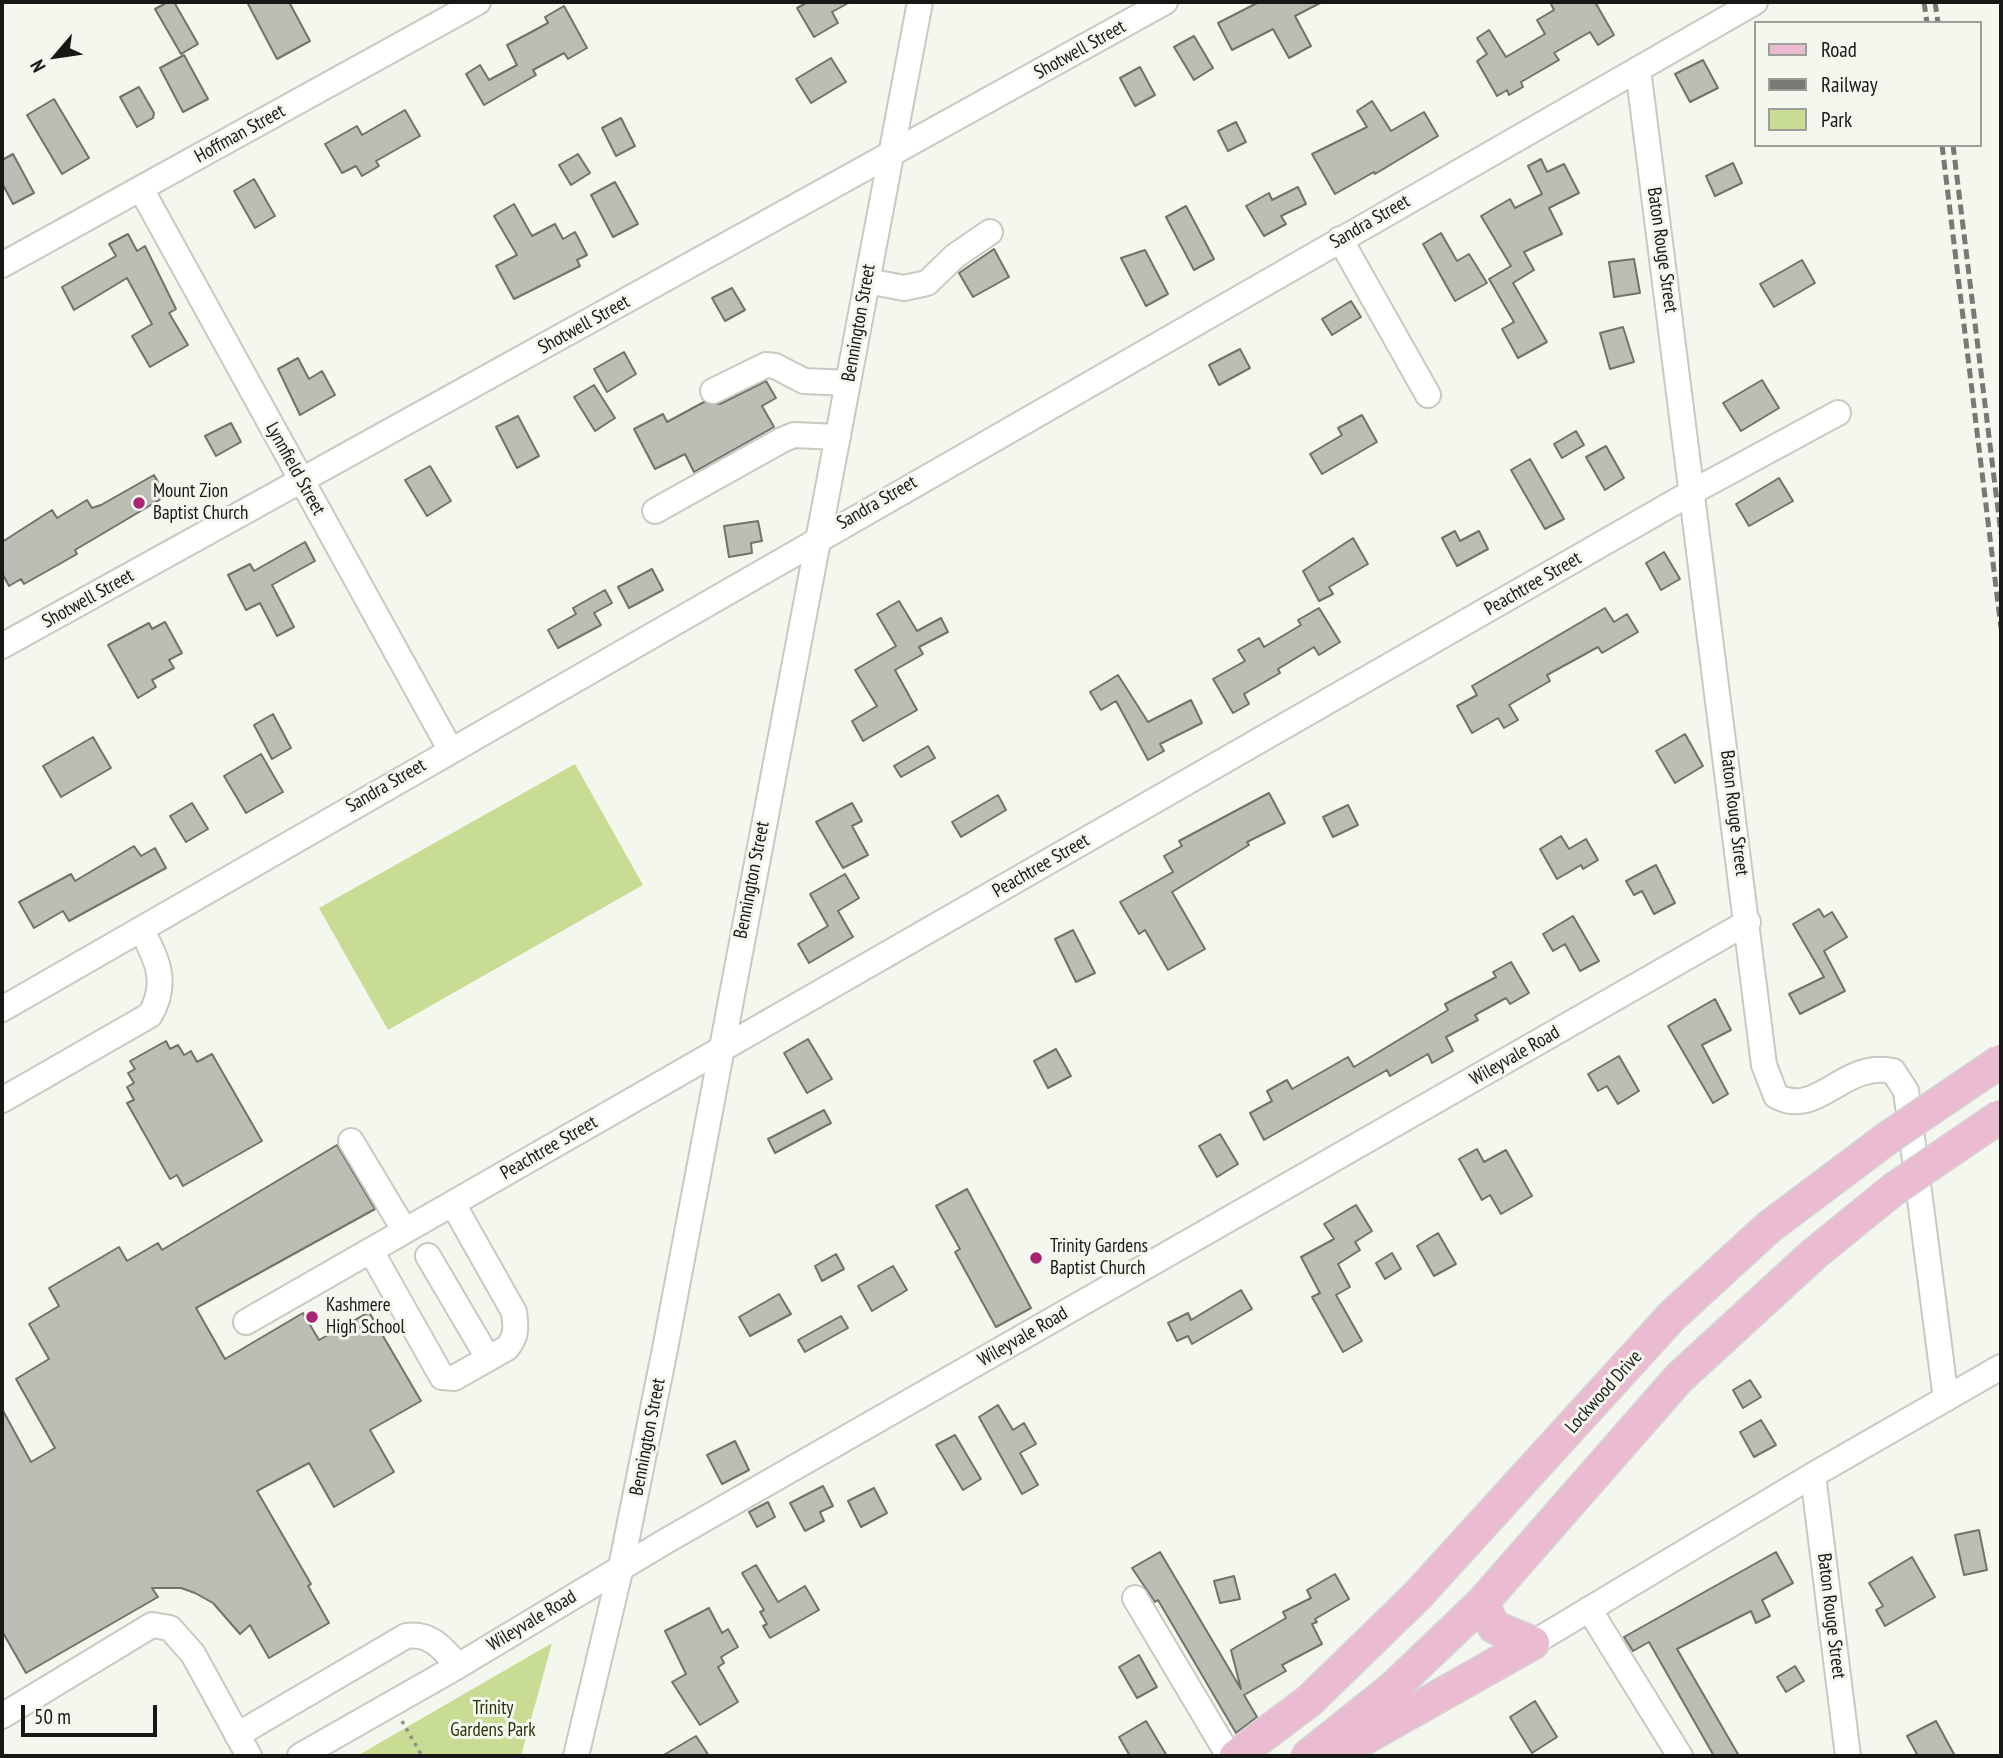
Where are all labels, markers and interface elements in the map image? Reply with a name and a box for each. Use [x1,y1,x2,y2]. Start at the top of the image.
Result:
street label: Shotwell Street [1030,16,1130,84]
north arrow [21,21,91,91]
legend [1755,21,1982,147]
text: Road [1821,36,1857,63]
text: N [25,56,51,76]
text: Railway [1821,71,1878,98]
street label: Hoffman Street [191,100,289,168]
text: Park [1821,106,1852,133]
street label: Baton Rouge Street [1642,186,1682,314]
street label: Sandra Street [1326,190,1414,254]
street label: Bennington Street [837,262,881,384]
street label: Shotwell Street [534,291,634,359]
street label: Lynnfield Street [260,419,330,519]
street label: Sandra Street [833,471,921,535]
place label: Mount Zion Baptist Church [153,481,248,525]
marker: Mount Zion Baptist Church [131,495,147,511]
street label: Peachtree Street [1481,547,1585,621]
street label: Shotwell Street [38,565,138,633]
street label: Baton Rouge Street [1715,749,1753,877]
street label: Sandra Street [342,754,430,818]
street label: Bennington Street [729,819,775,941]
street label: Peachtree Street [989,829,1093,903]
street label: Wileyvale Road [1466,1021,1564,1091]
street label: Peachtree Street [497,1111,601,1185]
place label: Trinity Gardens Baptist Church [1050,1236,1148,1280]
marker: Trinity Gardens Baptist Church [1028,1250,1044,1266]
place label: Kashmere High School [326,1295,405,1339]
street label: Wileyvale Road [974,1302,1072,1372]
marker: Kashmere High School [304,1309,320,1325]
street label: Lockwood Drive [1561,1346,1647,1438]
street label: Bennington Street [625,1376,671,1498]
street label: Baton Rouge Street [1812,1552,1850,1680]
street label: Wileyvale Road [483,1586,581,1656]
scale bar [24,1692,161,1736]
park label: Trinity Gardens Park [450,1698,536,1742]
text: 50 m [34,1703,71,1730]

